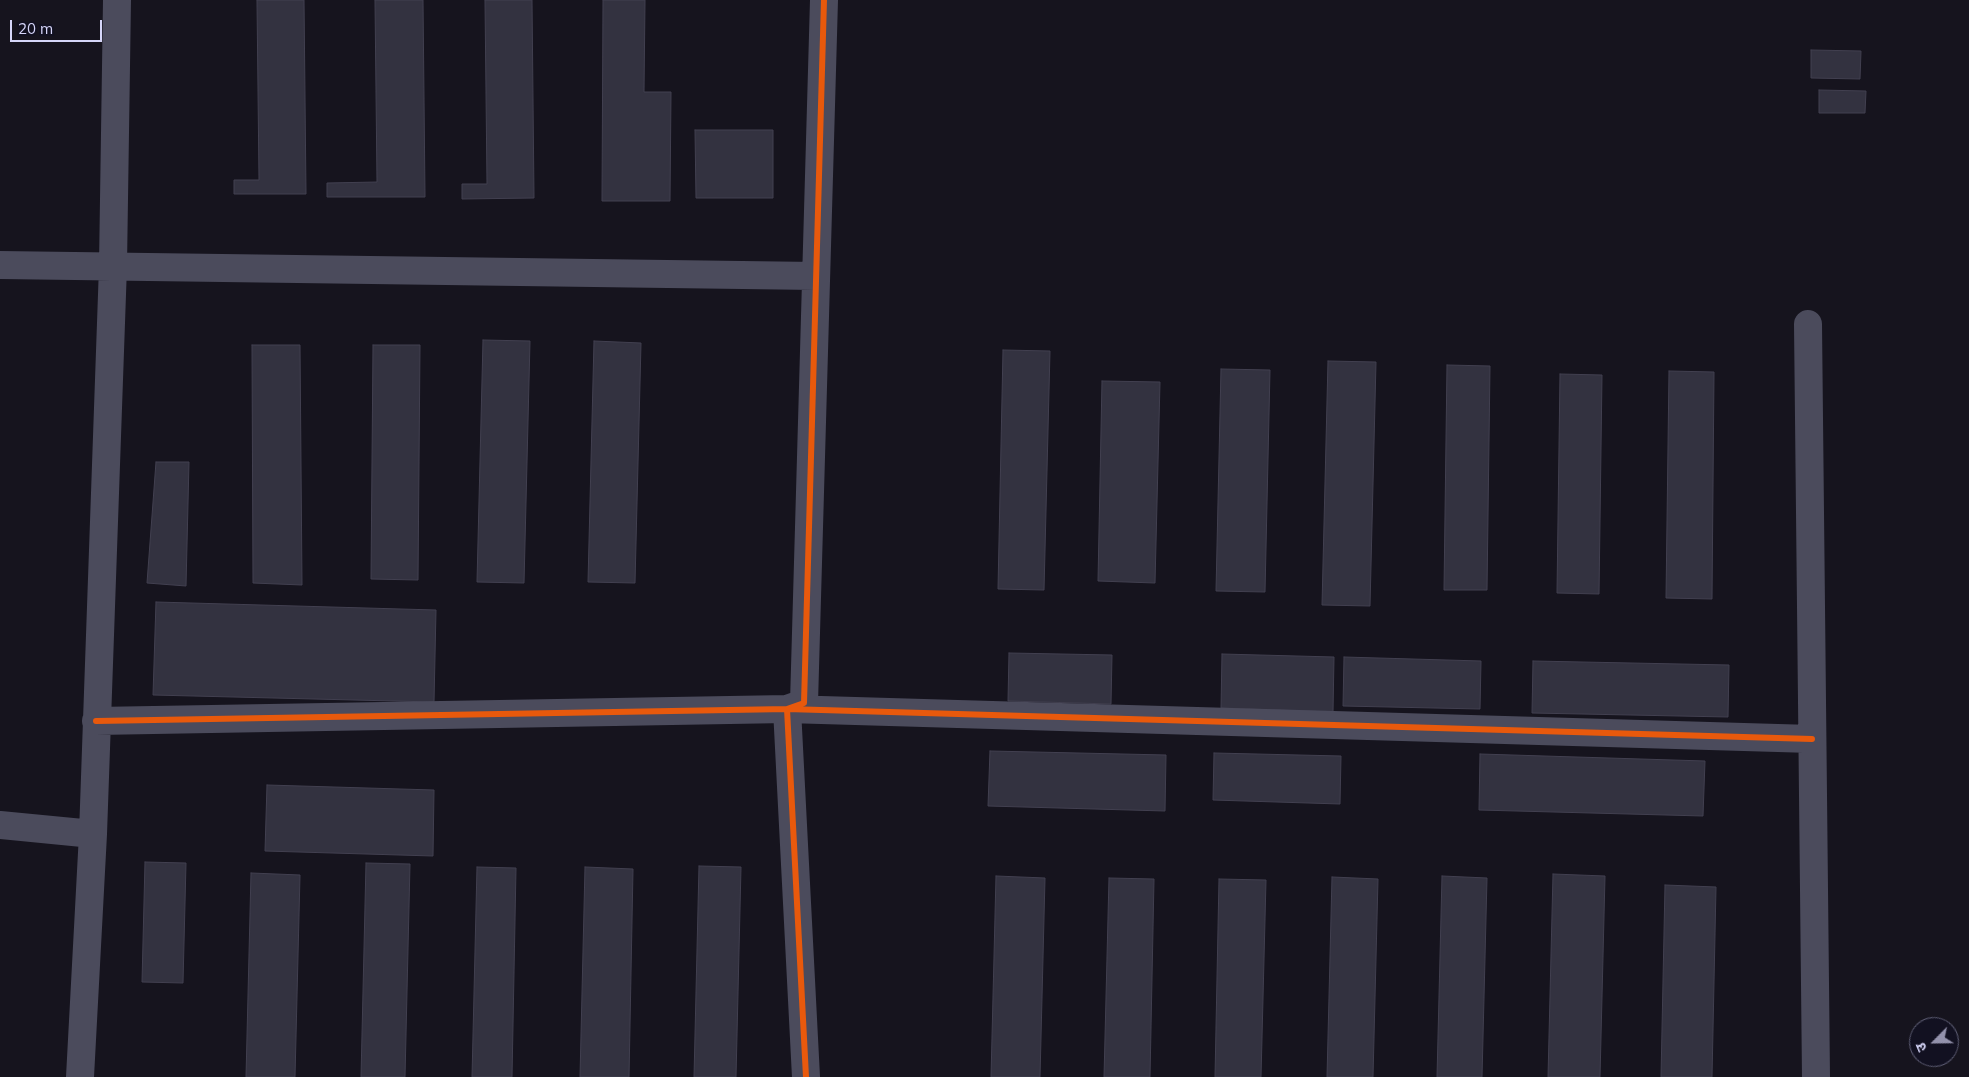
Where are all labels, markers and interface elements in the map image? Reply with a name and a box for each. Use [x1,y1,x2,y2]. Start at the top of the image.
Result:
scale bar [12,10,105,42]
text: 20 m [18,19,53,38]
north arrow [1909,1017,1959,1067]
text: उ [1911,1040,1931,1055]

